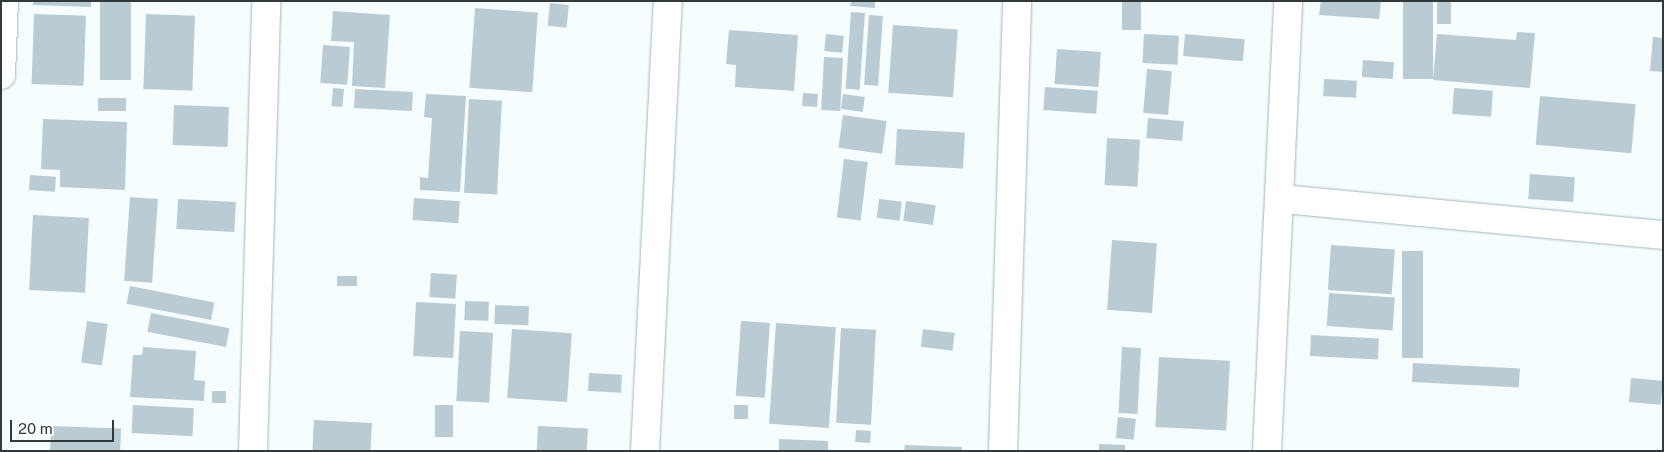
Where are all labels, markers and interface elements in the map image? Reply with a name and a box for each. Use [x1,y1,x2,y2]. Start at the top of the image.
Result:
scale bar [12,410,116,442]
text: 20 m [18,420,53,437]

